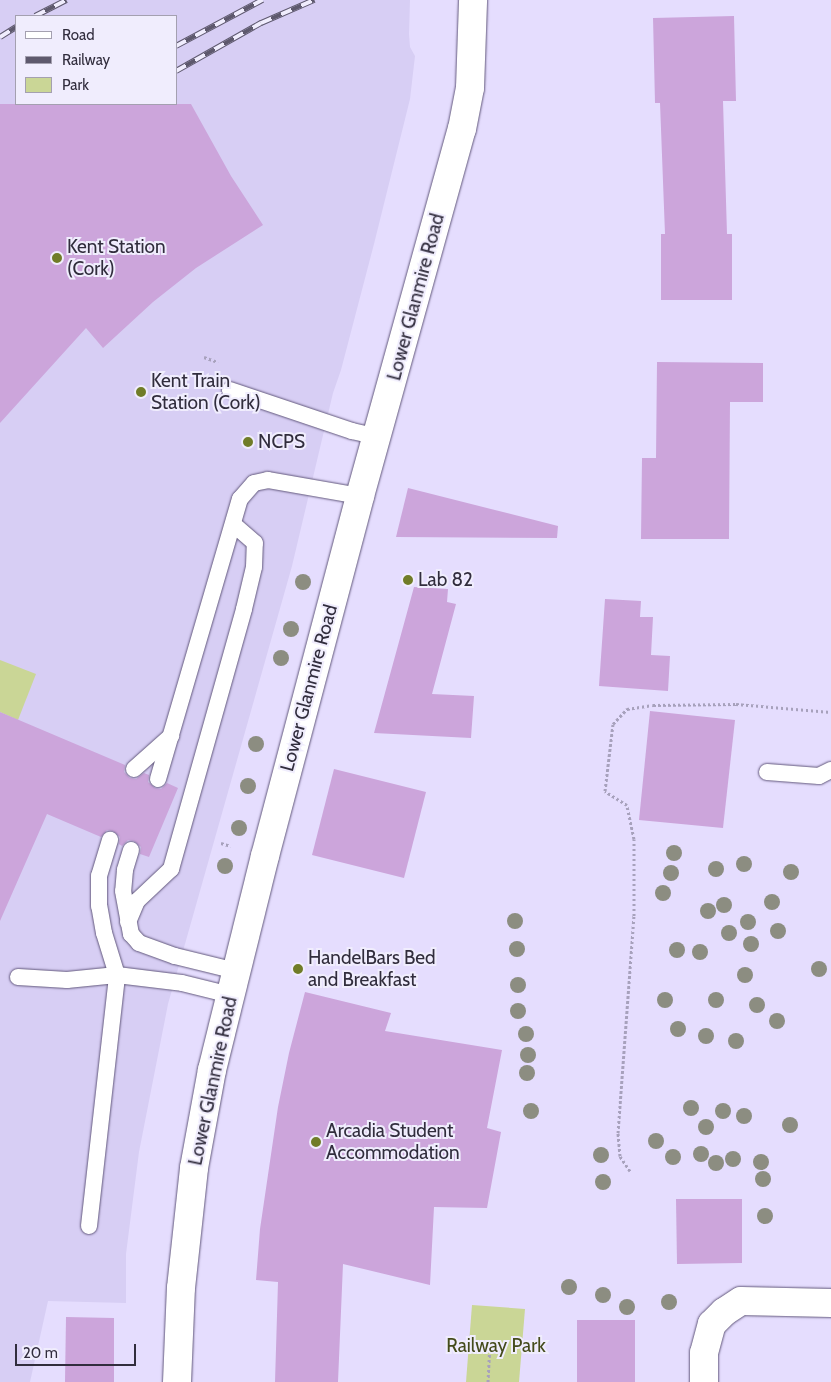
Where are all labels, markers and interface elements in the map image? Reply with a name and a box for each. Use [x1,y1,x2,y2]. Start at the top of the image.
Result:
legend [15,15,178,105]
text: Road [62,26,95,44]
text: Railway [62,51,110,69]
text: Park [62,76,89,94]
street label: Lower Glanmire Road [383,211,449,383]
place label: Kent Station (Cork) [67,236,166,280]
marker: Kent Station (Cork) [51,252,63,264]
place label: Kent Train Station (Cork) [151,370,261,414]
marker: Kent Train Station (Cork) [135,386,147,398]
place label: NCPS [258,431,305,453]
marker: NCPS [242,436,254,448]
place label: Lab 82 [418,569,473,591]
marker: Lab 82 [402,574,414,586]
street label: Lower Glanmire Road [276,602,342,774]
place label: HandelBars Bed and Breakfast [308,947,436,991]
marker: HandelBars Bed and Breakfast [292,963,304,975]
street label: Lower Glanmire Road [184,995,242,1167]
place label: Arcadia Student Accommodation [326,1120,460,1164]
marker: Arcadia Student Accommodation [310,1136,322,1148]
scale bar [18,1334,139,1366]
park label: Railway Park [446,1335,546,1357]
text: 20 m [23,1344,58,1362]

